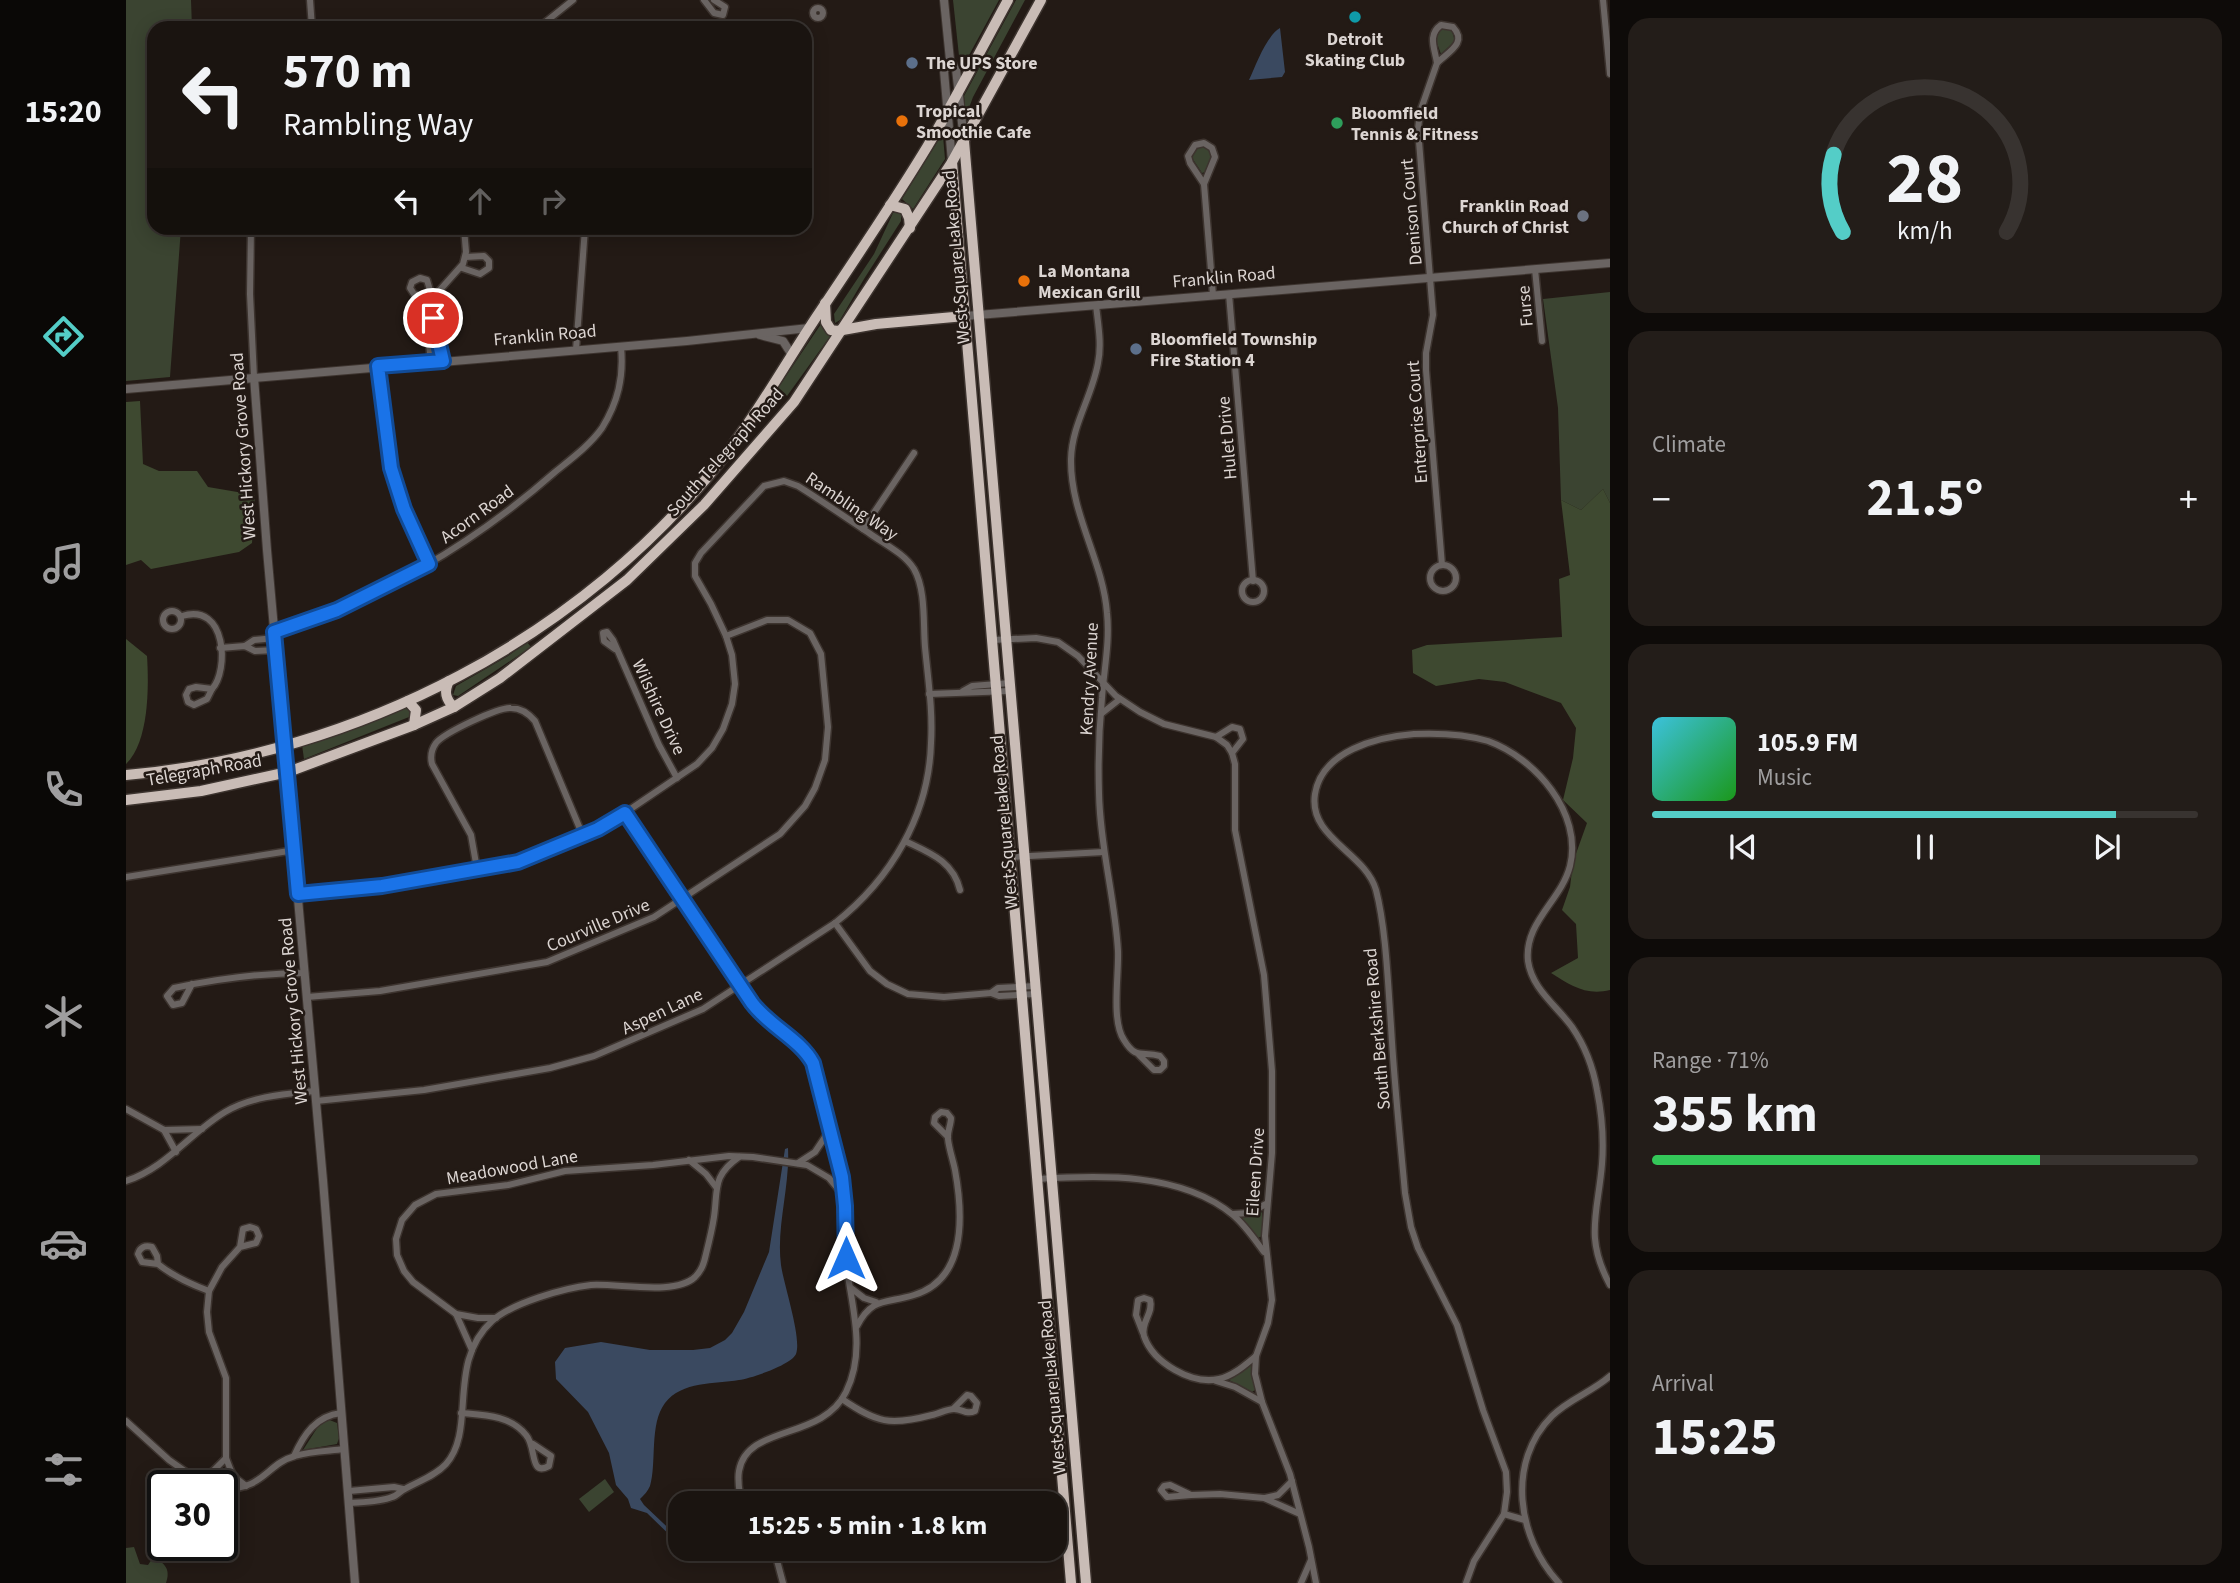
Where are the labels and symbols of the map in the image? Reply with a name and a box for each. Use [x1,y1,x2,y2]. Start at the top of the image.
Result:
marker: Detroit Skating Club [1347,9,1363,25]
place label: Detroit Skating Club [1305,27,1405,73]
place label: The UPS Store [926,51,1038,76]
marker: The UPS Store [904,55,920,71]
place label: Tropical Smoothie Cafe [916,99,1031,145]
place label: Bloomfield Tennis & Fitness [1351,101,1479,147]
marker: Tropical Smoothie Cafe [894,113,910,129]
marker: Bloomfield Tennis & Fitness [1329,115,1345,131]
street label: Denison Court [1394,157,1429,266]
street label: West Square Lake Road [936,169,977,345]
place label: Franklin Road Church of Christ [1442,194,1569,240]
marker: Franklin Road Church of Christ [1575,208,1591,224]
place label: La Montana Mexican Grill [1038,259,1141,305]
street label: Franklin Road [1172,261,1277,294]
marker: La Montana Mexican Grill [1016,273,1032,289]
street label: Furse [1511,284,1540,327]
pin [403,288,463,348]
street label: Franklin Road [493,319,598,352]
place label: Bloomfield Township Fire Station 4 [1150,327,1317,373]
marker: Bloomfield Township Fire Station 4 [1128,341,1144,357]
street label: West Hickory Grove Road [224,351,263,540]
street label: Enterprise Court [1401,360,1434,484]
street label: South Telegraph Road [661,383,790,522]
street label: Hulet Drive [1211,395,1244,481]
street label: Rambling Way [800,466,904,547]
street label: Acorn Road [435,479,519,550]
street label: Kendry Avenue [1074,622,1105,736]
street label: Wilshire Drive [626,655,692,759]
street label: West Square Lake Road [984,734,1025,910]
street label: Telegraph Road [144,748,264,793]
street label: Courville Drive [543,892,654,958]
street label: West Hickory Grove Road [273,916,314,1106]
street label: South Berkshire Road [1358,947,1397,1111]
street label: Aspen Lane [618,982,707,1041]
street label: Eileen Drive [1240,1127,1271,1217]
street label: Meadowood Lane [444,1144,580,1191]
position arrow [809,1221,883,1295]
street label: West Square Lake Road [1032,1299,1073,1475]
speed limit sign: 30 [147,1470,238,1561]

